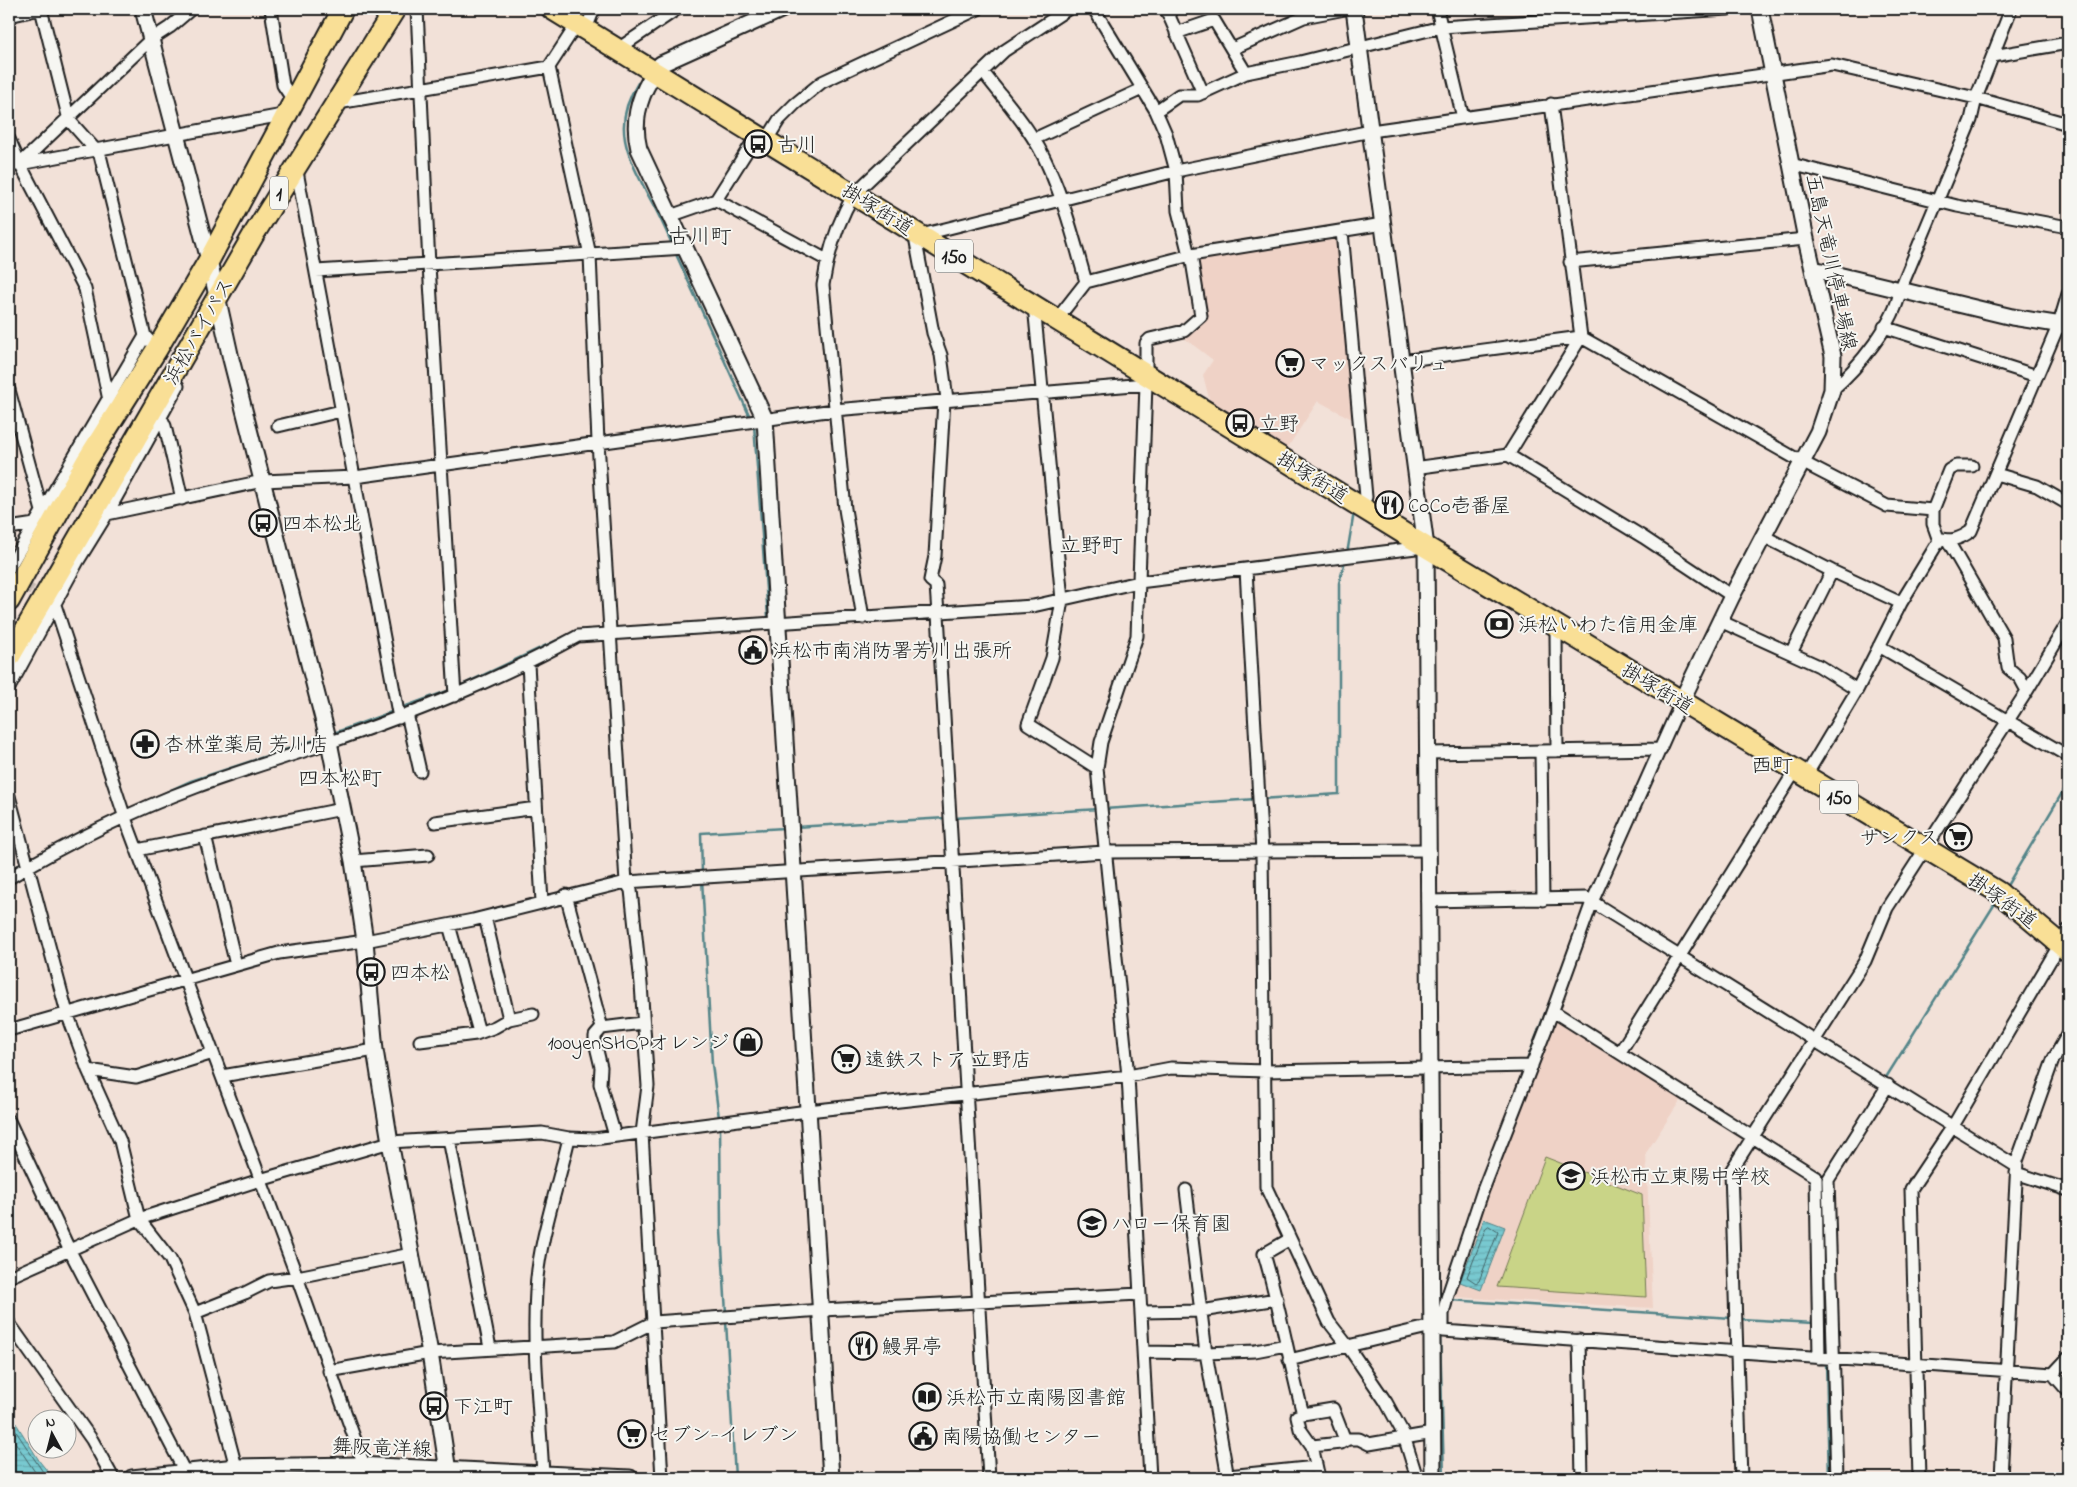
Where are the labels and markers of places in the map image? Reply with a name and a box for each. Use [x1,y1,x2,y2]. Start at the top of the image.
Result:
bus stop icon: 古川 [743,129,773,159]
place label: 古川 [777,132,817,161]
supermarket icon: マックスバリュ [1275,348,1305,378]
place label: マックスバリュ [1309,351,1449,380]
bus stop icon: 立野 [1225,408,1255,438]
place label: 立野 [1259,411,1299,440]
restaurant icon: CoCo壱番屋 [1374,490,1404,520]
place label: CoCo壱番屋 [1408,493,1511,522]
bus stop icon: 四本松北 [248,508,278,538]
place label: 四本松北 [282,511,362,540]
bank icon: 浜松いわた信用金庫 [1484,609,1514,639]
place label: 浜松いわた信用金庫 [1518,612,1698,641]
public building icon: 浜松市南消防署芳川出張所 [738,635,768,665]
place label: 浜松市南消防署芳川出張所 [772,638,1012,667]
pharmacy icon: 杏林堂薬局 芳川店 [130,729,160,759]
place label: 杏林堂薬局 芳川店 [164,732,329,761]
supermarket icon: サンクス [1943,822,1973,852]
place label: サンクス [1859,825,1939,854]
bus stop icon: 四本松 [356,957,386,987]
place label: 四本松 [390,960,450,989]
shop icon: 100yenSHOPオレンジ [733,1027,763,1057]
place label: 100yenSHOPオレンジ [547,1030,729,1059]
supermarket icon: 遠鉄ストア 立野店 [831,1044,861,1074]
place label: 遠鉄ストア 立野店 [865,1047,1032,1076]
school or university icon: 浜松市立東陽中学校 [1556,1161,1586,1191]
place label: 浜松市立東陽中学校 [1590,1164,1770,1193]
school or university icon: ハロー保育園 [1077,1208,1107,1238]
place label: ハロー保育園 [1111,1211,1231,1240]
restaurant icon: 鰻昇亭 [848,1331,878,1361]
place label: 鰻昇亭 [882,1334,942,1363]
library icon: 浜松市立南陽図書館 [912,1382,942,1412]
place label: 浜松市立南陽図書館 [946,1385,1126,1414]
bus stop icon: 下江町 [419,1391,449,1421]
place label: 下江町 [453,1394,513,1423]
supermarket icon: セブン-イレブン [617,1419,647,1449]
public building icon: 南陽協働センター [908,1421,938,1451]
place label: セブン-イレブン [651,1422,799,1451]
place label: 南陽協働センター [942,1424,1101,1453]

